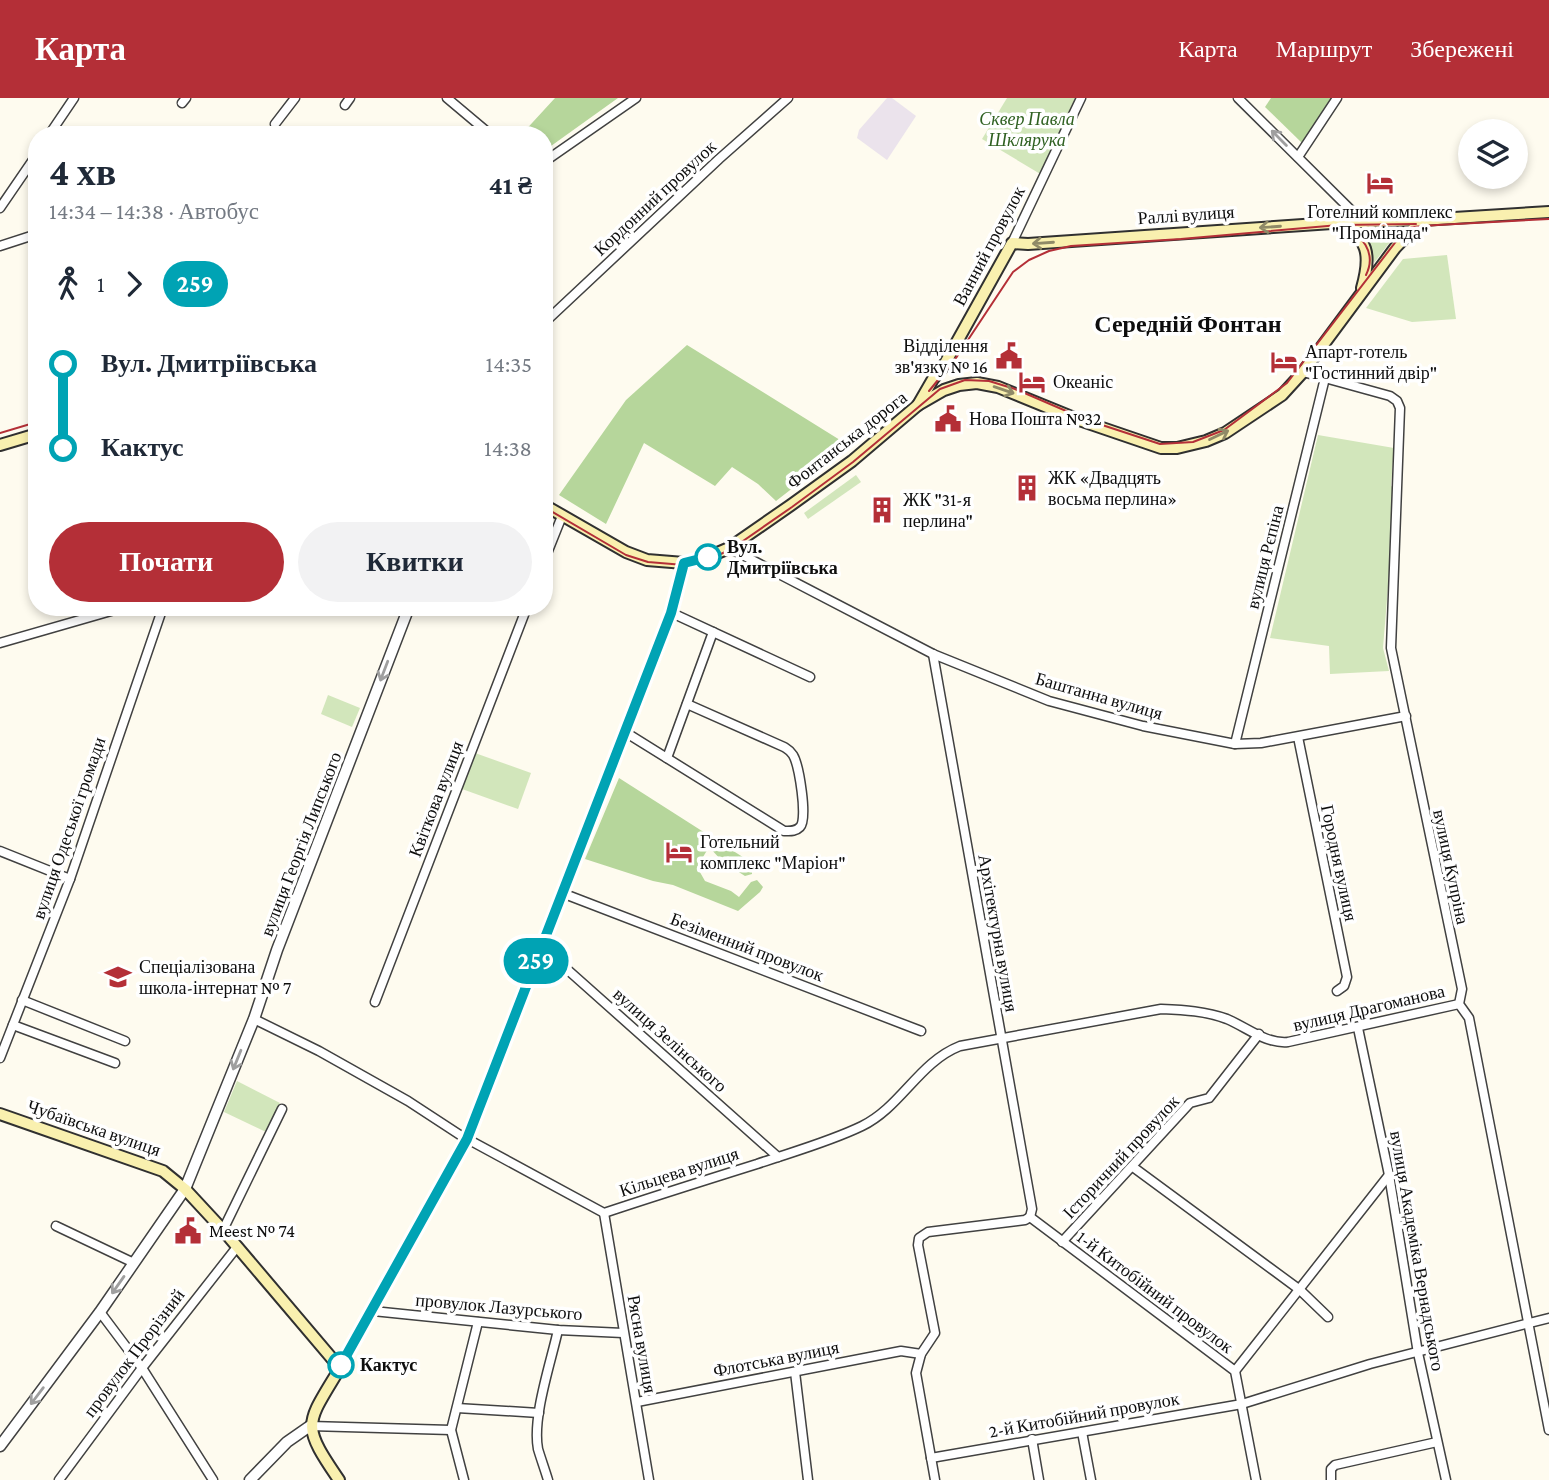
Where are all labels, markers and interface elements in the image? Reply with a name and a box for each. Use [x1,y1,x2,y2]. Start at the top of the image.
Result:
text: Карта [35,30,126,67]
text: Карта [1178,35,1238,62]
text: Маршрут [1276,35,1372,62]
text: Збережені [1410,35,1514,62]
park label: Сквер Павла Шклярука [979,109,1075,150]
map controls [1458,119,1528,189]
button: layers [1458,119,1528,189]
one-way arrow [1271,130,1288,147]
street label: Кордонний провулок [590,136,720,260]
text: 4 хв [49,151,116,193]
hotel icon: Готелний комплекс "Промінада" [1365,168,1395,198]
text: 41 ₴ [489,171,532,200]
street label: Ванний провулок [949,183,1029,309]
text: 14:34 – 14:38 · Автобус [49,198,259,224]
street label: Раллі вулиця [1137,202,1235,228]
place label: Готелний комплекс "Промінада" [1307,202,1453,243]
one-way arrow [1259,221,1281,234]
one-way arrow [1032,237,1055,250]
icon: walk [49,265,87,303]
icon: forward [115,265,153,303]
text: 259 [177,270,214,297]
text: 1 [97,271,105,297]
district label: Середній Фонтан [1094,310,1282,337]
place label: Відділення зв'язку № 16 [895,336,988,377]
public building icon: Відділення зв'язку № 16 [994,341,1024,371]
place label: Апарт-готель "Гостинний двір" [1305,342,1437,383]
hotel icon: Апарт-готель "Гостинний двір" [1269,347,1299,377]
text: Вул. Дмитріївська [101,349,317,378]
text: 14:35 [486,351,532,377]
hotel icon: Океаніс [1017,367,1047,397]
place label: Океаніс [1053,372,1113,392]
one-way arrow [993,385,1015,397]
street label: Фонтанська дорога [783,387,911,493]
public building icon: Нова Пошта №32 [933,404,963,434]
place label: Нова Пошта №32 [969,409,1102,429]
one-way arrow [1208,428,1229,442]
text: Кактус [101,433,184,462]
text: 14:38 [484,435,532,461]
place label: ЖК «Двадцять восьма перлина» [1048,468,1177,509]
building icon: ЖК «Двадцять восьма перлина» [1012,473,1042,503]
place label: ЖК "31-я перлина" [903,490,973,531]
building icon: ЖК "31-я перлина" [867,495,897,525]
street label: вулиця Рєпіна [1242,503,1288,611]
button: Почати [49,522,284,602]
button: Квитки [298,522,532,602]
place label: Вул. Дмитріївська [727,537,838,578]
marker: Вул. Дмитріївська [695,544,721,570]
one-way arrow [377,659,389,681]
street label: Баштанна вулиця [1033,668,1165,724]
street label: вулиця Одеської громади [28,734,110,921]
street label: Квіткова вулиця [405,738,467,860]
street label: вулиця Георгія Липського [257,749,345,939]
street label: Городня вулиця [1317,803,1361,923]
street label: вулиця Купріна [1429,808,1473,926]
place label: Готельний комплекс "Маріон" [700,832,846,873]
hotel icon: Готельний комплекс "Маріон" [664,837,694,867]
street label: Архітектурна вулиця [974,853,1022,1013]
street label: Безіменний провулок [668,909,827,986]
line badge: 259 [496,938,576,984]
text: 259 [518,947,554,974]
place label: Спеціалізована школа-інтернат № 7 [139,957,291,998]
school or university icon: Спеціалізована школа-інтернат № 7 [103,962,133,992]
street label: вулиця Драгоманова [1291,981,1447,1035]
street label: вулиця Зелінського [609,984,731,1096]
one-way arrow [230,1049,243,1071]
street label: Історичний провулок [1059,1091,1183,1223]
street label: Чубаївська вулиця [25,1096,163,1160]
street label: вулиця Академіка Вернадського [1386,1129,1448,1373]
street label: Кільцева вулиця [617,1143,741,1201]
public building icon: Meest № 74 [173,1216,203,1246]
place label: Meest № 74 [209,1221,295,1241]
street label: 1-й Китобійний провулок [1073,1227,1237,1357]
one-way arrow [111,1275,125,1294]
street label: провулок Прорізний [79,1285,189,1421]
street label: провулок Лазурського [415,1290,583,1324]
street label: Рясна вулиця [624,1293,660,1395]
street label: Флотська вулиця [711,1337,841,1381]
marker: Кактус [328,1352,354,1378]
place label: Кактус [360,1355,417,1375]
one-way arrow [29,1387,44,1405]
street label: 2-й Китобійний провулок [987,1388,1181,1442]

